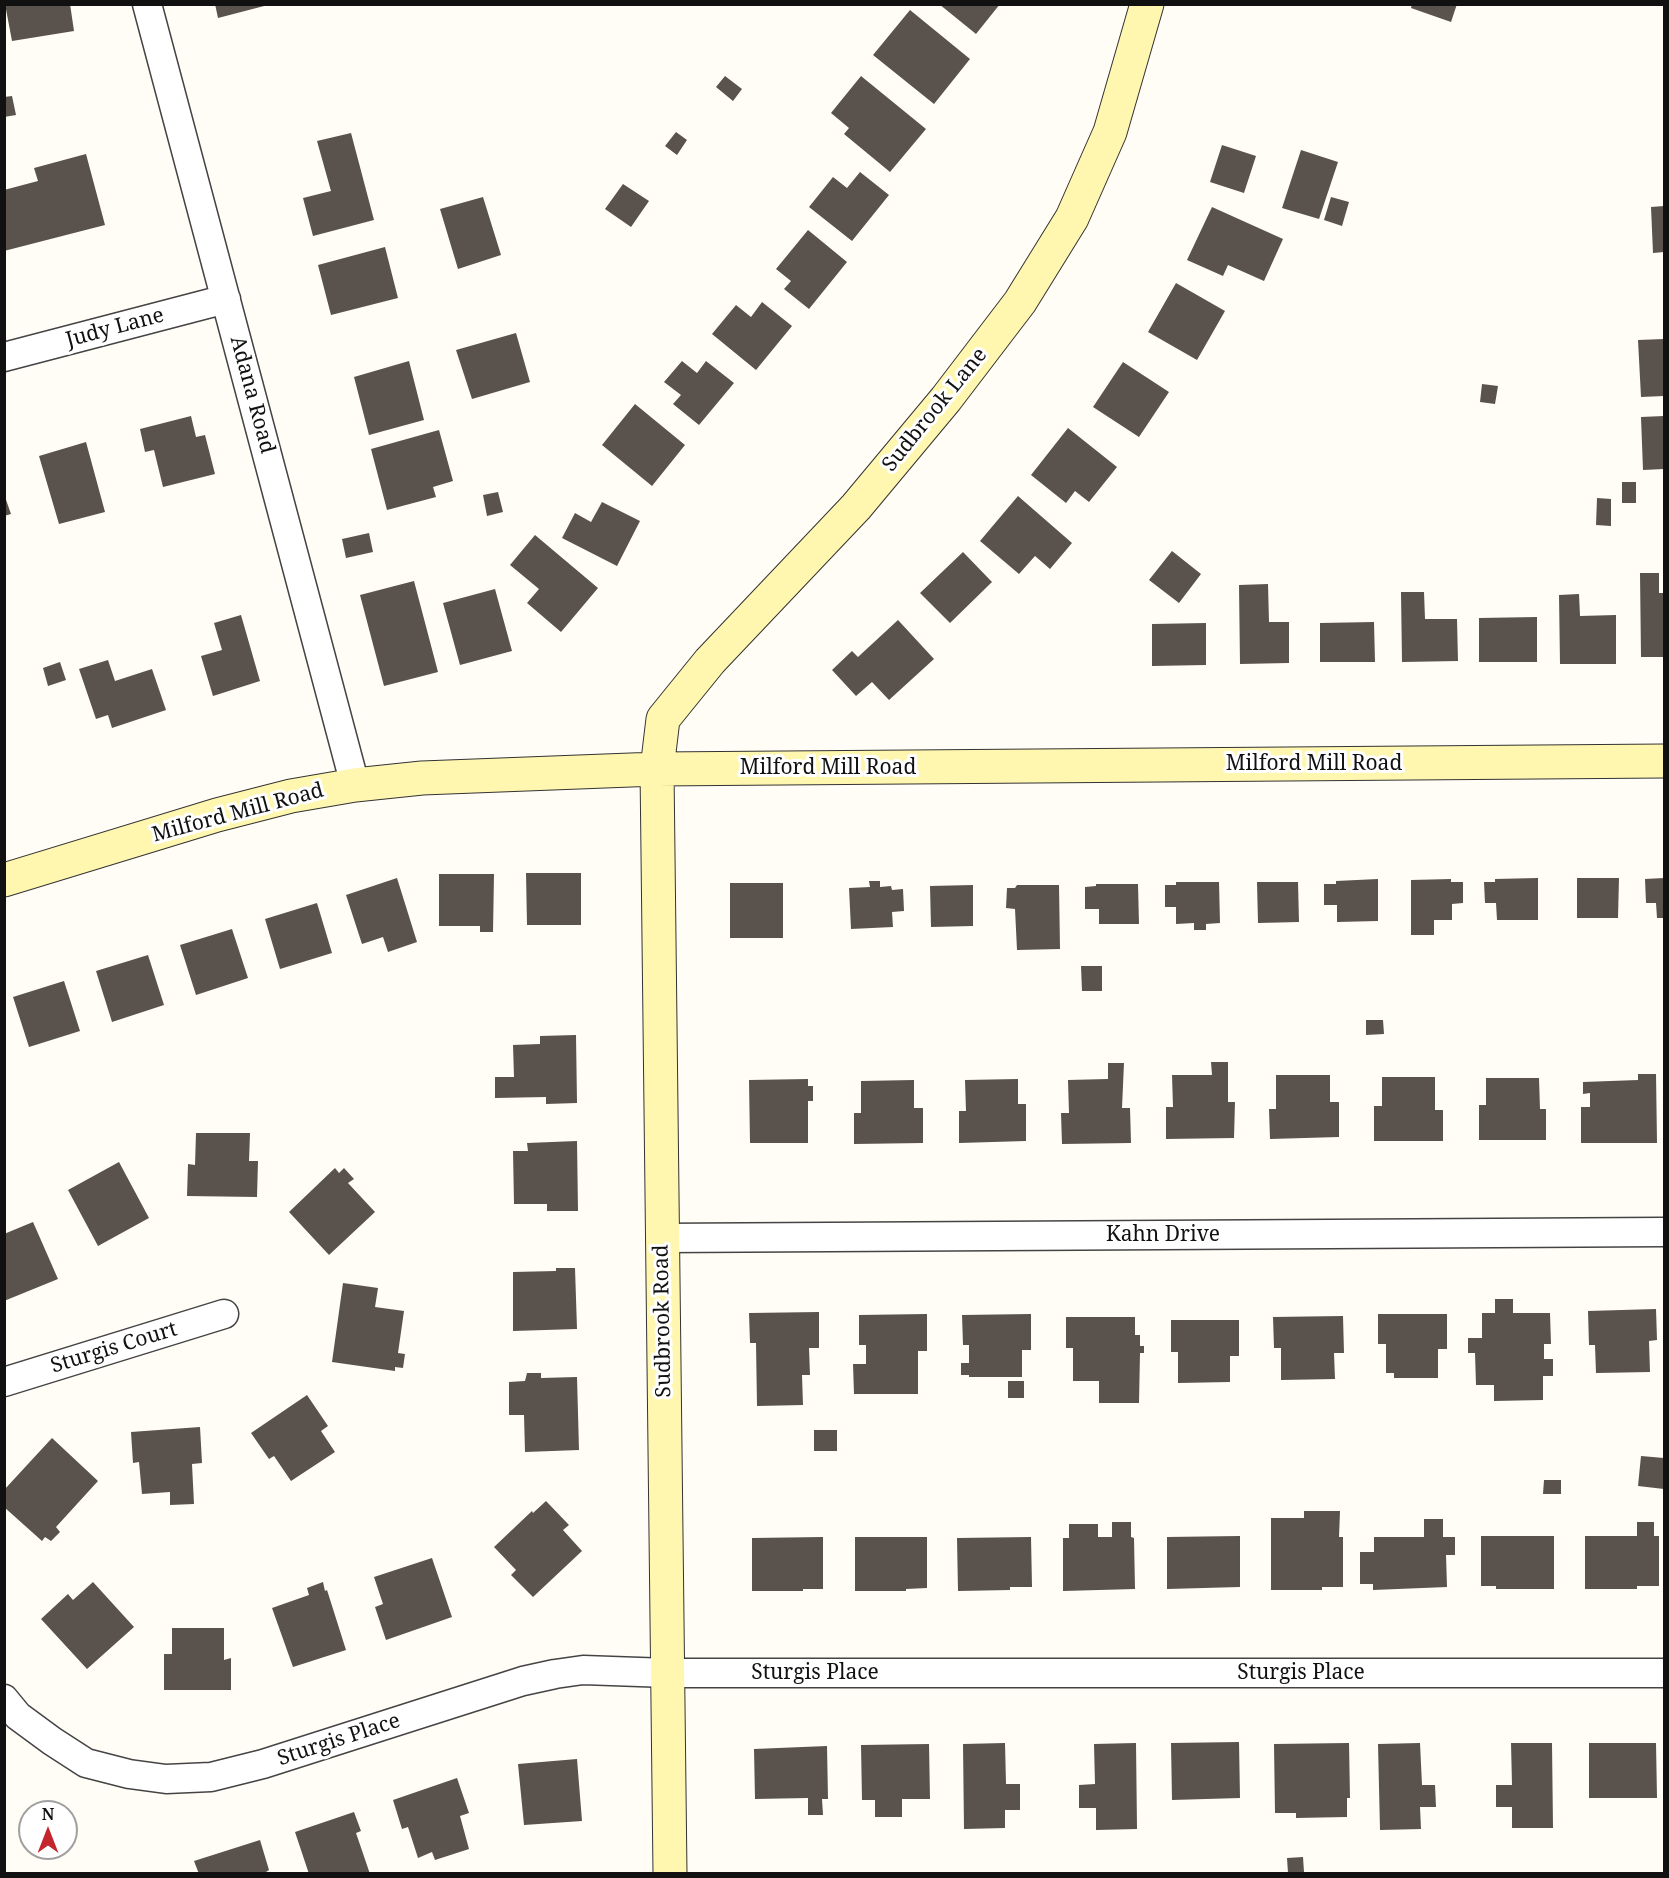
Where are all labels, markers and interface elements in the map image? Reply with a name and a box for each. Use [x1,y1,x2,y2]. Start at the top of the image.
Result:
street label: Judy Lane [63,303,167,353]
street label: Adana Road [224,334,280,456]
street label: Sudbrook Lane [877,343,993,477]
street label: Milford Mill Road [1226,751,1402,777]
street label: Milford Mill Road [740,755,916,781]
street label: Milford Mill Road [149,778,327,848]
street label: Kahn Drive [1106,1222,1220,1248]
street label: Sudbrook Road [649,1244,677,1398]
street label: Sturgis Court [48,1317,180,1379]
street label: Sturgis Place [751,1660,879,1686]
street label: Sturgis Place [1237,1660,1365,1686]
street label: Sturgis Place [274,1708,404,1772]
north arrow [18,1800,78,1860]
text: N [42,1803,54,1825]

